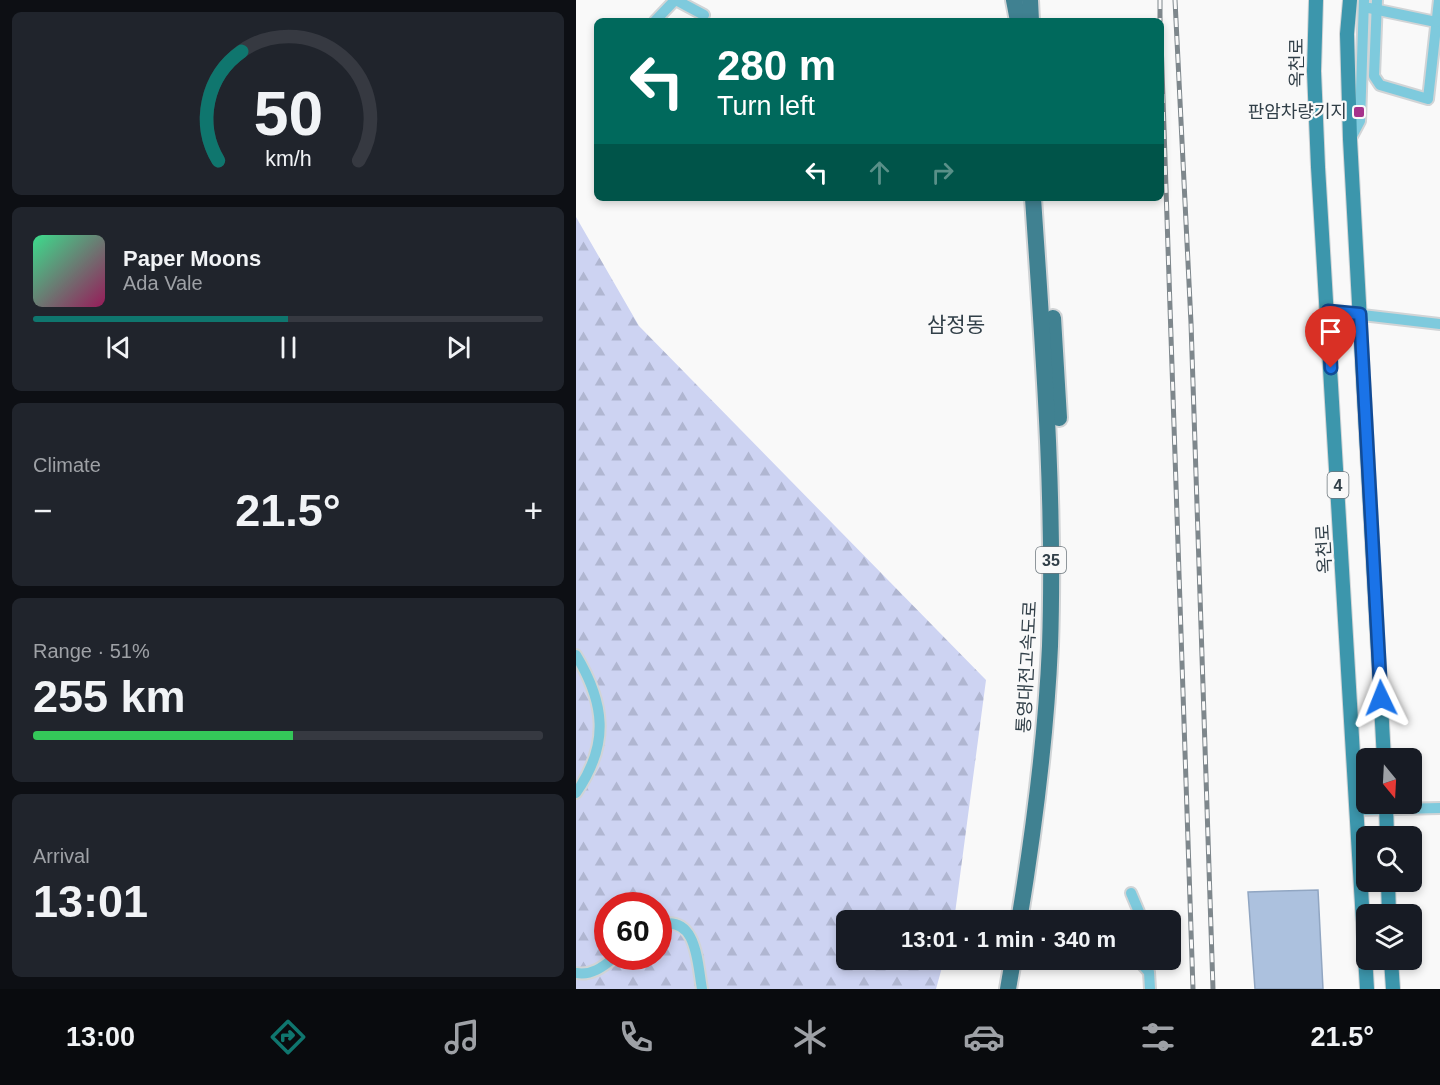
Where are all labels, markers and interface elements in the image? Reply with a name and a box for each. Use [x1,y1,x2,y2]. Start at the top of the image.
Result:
street label: 옥천로 [1287,38,1307,88]
icon: left [618,42,696,120]
text: 280 m [717,42,836,89]
text: 50 [253,79,323,148]
text: Turn left [717,91,815,121]
place label: 판암차량기지 [1248,102,1347,122]
marker: 판암차량기지 [1352,105,1366,119]
text: km/h [265,147,311,171]
icon: left [800,156,833,189]
icon: ahead [863,156,896,189]
icon: right [926,156,959,189]
text: Paper Moons [123,246,261,271]
text: Ada Vale [123,272,203,294]
pin [1305,306,1356,368]
district label: 삼정동 [927,313,985,336]
icon: arrive [1314,315,1347,348]
icon: previous [102,331,135,364]
icon: pause [272,331,305,364]
icon: next [442,331,475,364]
text: Climate [33,454,101,476]
road number: 4 [1328,472,1348,498]
text: 21.5° [235,485,341,536]
text: − [33,492,52,529]
text: + [524,492,543,529]
street label: 옥천로 [1313,524,1335,574]
road number: 35 [1036,547,1066,573]
street label: 통영대전고속도로 [1014,600,1040,734]
text: Range · 51% [33,640,150,662]
position arrow [1349,666,1413,730]
text: 255 km [33,671,186,722]
north arrow [1356,748,1422,814]
map controls [1356,748,1422,970]
button: search [1356,826,1422,892]
text: Arrival [33,845,90,867]
text: 13:01 [33,876,148,927]
speed limit sign: 60 [594,892,672,970]
button: layers [1356,904,1422,970]
text: 13:01 · 1 min · 340 m [901,927,1116,952]
icon: directions [267,1016,309,1058]
icon: music [441,1016,483,1058]
icon: phone [615,1016,657,1058]
icon: climate [789,1016,831,1058]
icon: car [963,1016,1005,1058]
icon: filters [1137,1016,1179,1058]
text: 13:00 [66,1022,135,1052]
text: 21.5° [1311,1022,1374,1052]

